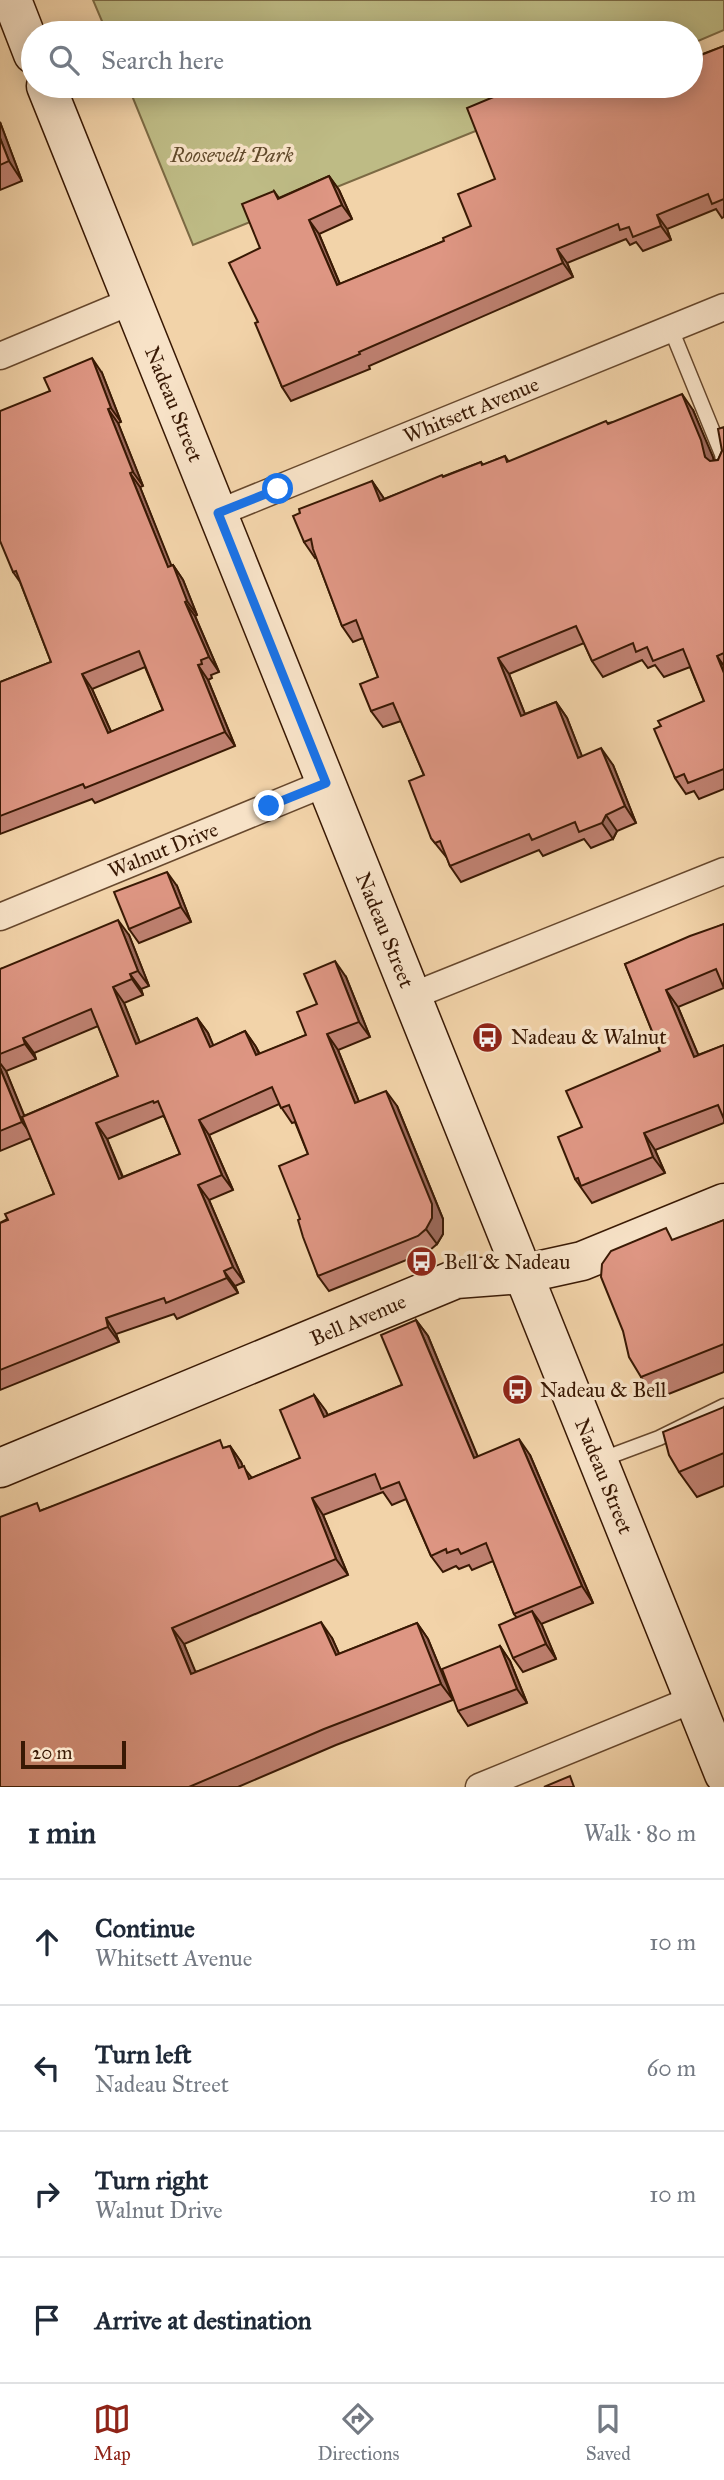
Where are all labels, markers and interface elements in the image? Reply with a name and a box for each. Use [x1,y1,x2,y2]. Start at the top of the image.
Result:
search box [21,21,703,98]
icon: search [45,41,83,79]
text: Search here [101,44,224,76]
park label: Roosevelt Park [169,142,294,168]
street label: Nadeau Street [139,342,209,466]
street label: Whitsett Avenue [400,371,543,449]
route start [262,473,293,504]
route end [253,790,284,821]
street label: Walnut Drive [104,816,222,884]
street label: Nadeau Street [350,868,420,992]
bus stop icon: Nadeau & Walnut [471,1020,505,1054]
place label: Nadeau & Walnut [511,1024,667,1050]
bus stop icon: Bell & Nadeau [404,1245,438,1279]
place label: Bell & Nadeau [444,1249,570,1275]
street label: Bell Avenue [306,1288,410,1352]
bus stop icon: Nadeau & Bell [500,1373,534,1407]
place label: Nadeau & Bell [540,1377,667,1403]
street label: Nadeau Street [569,1414,639,1538]
scale bar [21,1738,126,1770]
text: 20 m [32,1741,73,1764]
text: 1 min [28,1815,96,1851]
text: Walk · 80 m [584,1819,696,1847]
text: Continue [95,1912,195,1944]
icon: ahead [28,1923,66,1961]
text: 10 m [649,1928,696,1956]
text: Whitsett Avenue [95,1944,252,1972]
text: Turn left [95,2038,191,2070]
icon: left [28,2049,66,2087]
text: 60 m [647,2054,696,2082]
text: Nadeau Street [95,2070,229,2098]
text: Turn right [95,2164,208,2196]
icon: right [28,2175,66,2213]
text: 10 m [649,2180,696,2208]
text: Walnut Drive [95,2196,223,2224]
icon: arrive [28,2301,66,2339]
text: Arrive at destination [95,2304,312,2336]
tab: Map [93,2400,131,2465]
tab: Directions [317,2400,399,2465]
tab: Saved [586,2400,631,2465]

